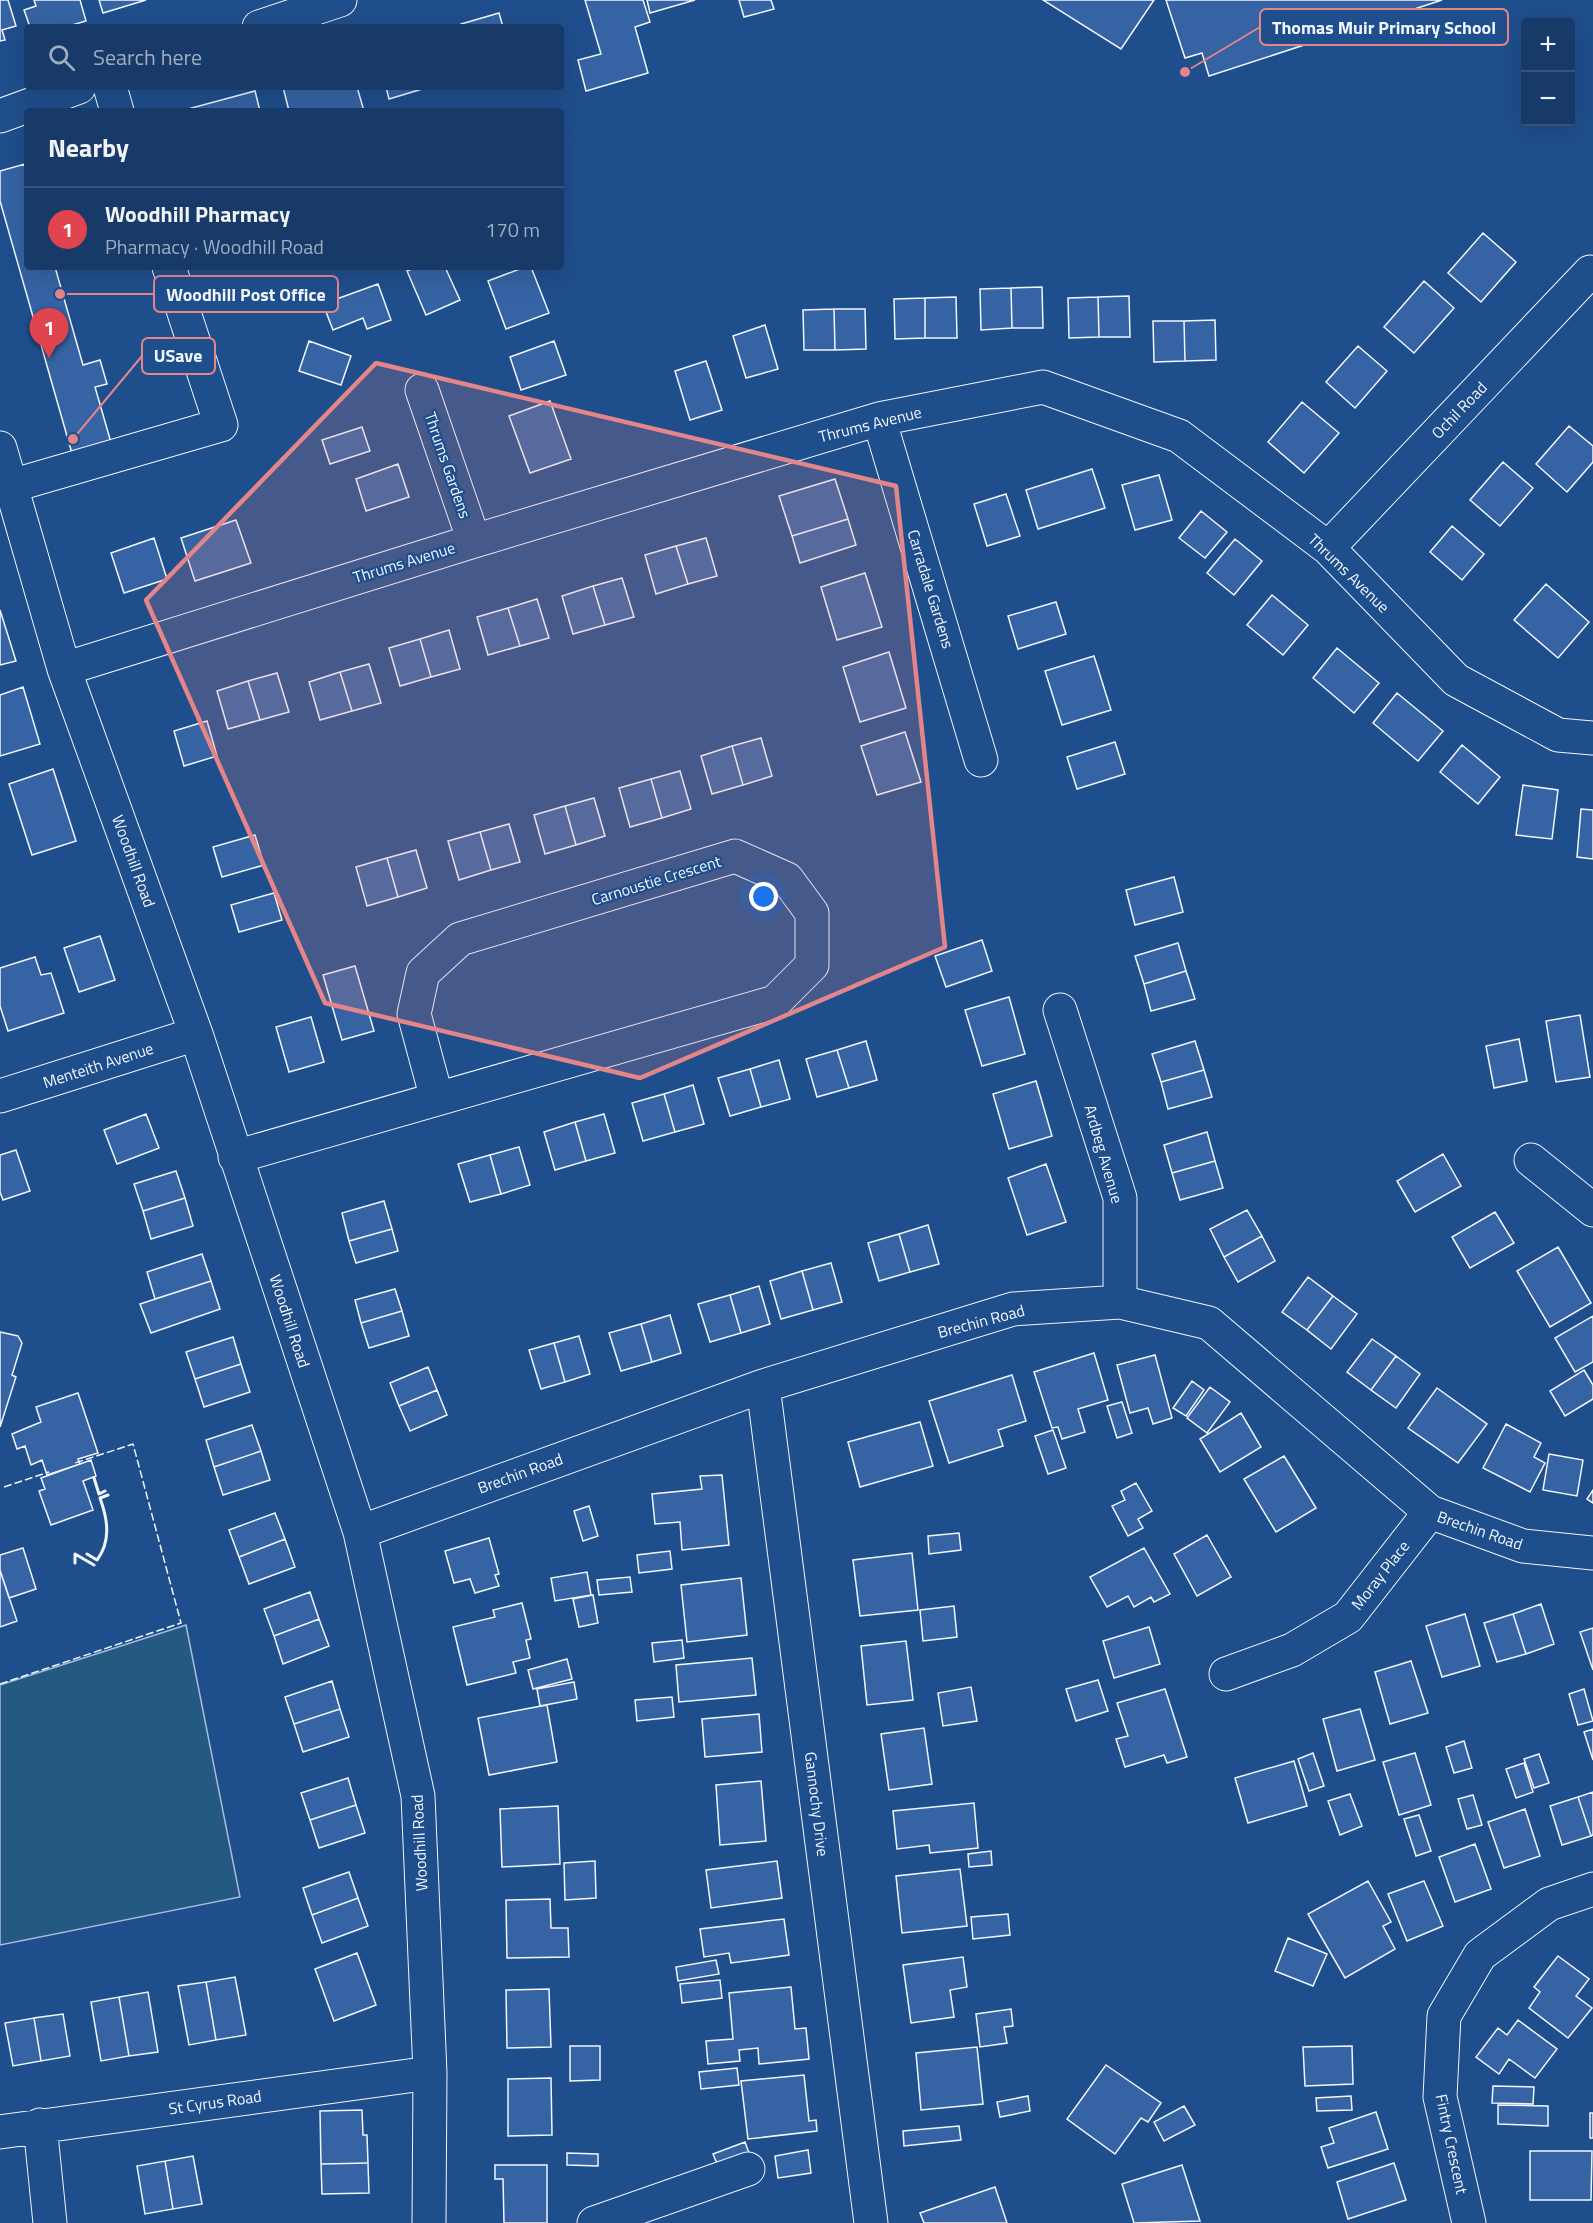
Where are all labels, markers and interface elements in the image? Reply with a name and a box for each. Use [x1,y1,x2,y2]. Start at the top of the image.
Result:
callout: Thomas Muir Primary School [1260,9,1508,45]
text: Thomas Muir Primary School [1272,14,1496,41]
map controls [1521,18,1575,126]
button: + [1521,18,1575,72]
search box [24,24,564,90]
text: Search here [93,40,202,74]
icon: search [45,41,78,74]
button: − [1521,72,1575,126]
text: Nearby [48,128,129,167]
text: Woodhill Pharmacy [105,197,290,231]
text: 1 [62,214,73,245]
text: 170 m [485,214,540,245]
text: Pharmacy · Woodhill Road [105,231,324,262]
callout: Woodhill Post Office [154,276,338,312]
text: Woodhill Post Office [166,281,326,308]
pin: 1 [29,308,68,358]
callout: USave [142,338,215,374]
text: USave [154,342,202,369]
street label: Ochil Road [1426,376,1492,444]
street label: Thrums Avenue [816,400,924,448]
street label: Thrums Gardens [419,409,477,521]
street label: Carradale Gardens [901,526,961,652]
street label: Thrums Avenue [1303,528,1395,618]
street label: Thrums Avenue [350,535,458,589]
street label: Woodhill Road [106,811,162,911]
street label: Carnoustie Crescent [588,849,724,911]
your location [749,882,778,911]
street label: Menteith Avenue [40,1036,156,1094]
street label: Ardbeg Avenue [1078,1102,1130,1206]
street label: Woodhill Road [264,1271,316,1371]
street label: Brechin Road [935,1298,1027,1344]
street label: Brechin Road [474,1446,566,1500]
street label: Brechin Road [1434,1504,1526,1556]
street label: Moray Place [1345,1535,1415,1615]
street label: Gannochy Drive [799,1750,835,1858]
street label: Woodhill Road [404,1794,434,1892]
street label: St Cyrus Road [167,2084,263,2120]
street label: Fintry Crescent [1430,2092,1474,2197]

